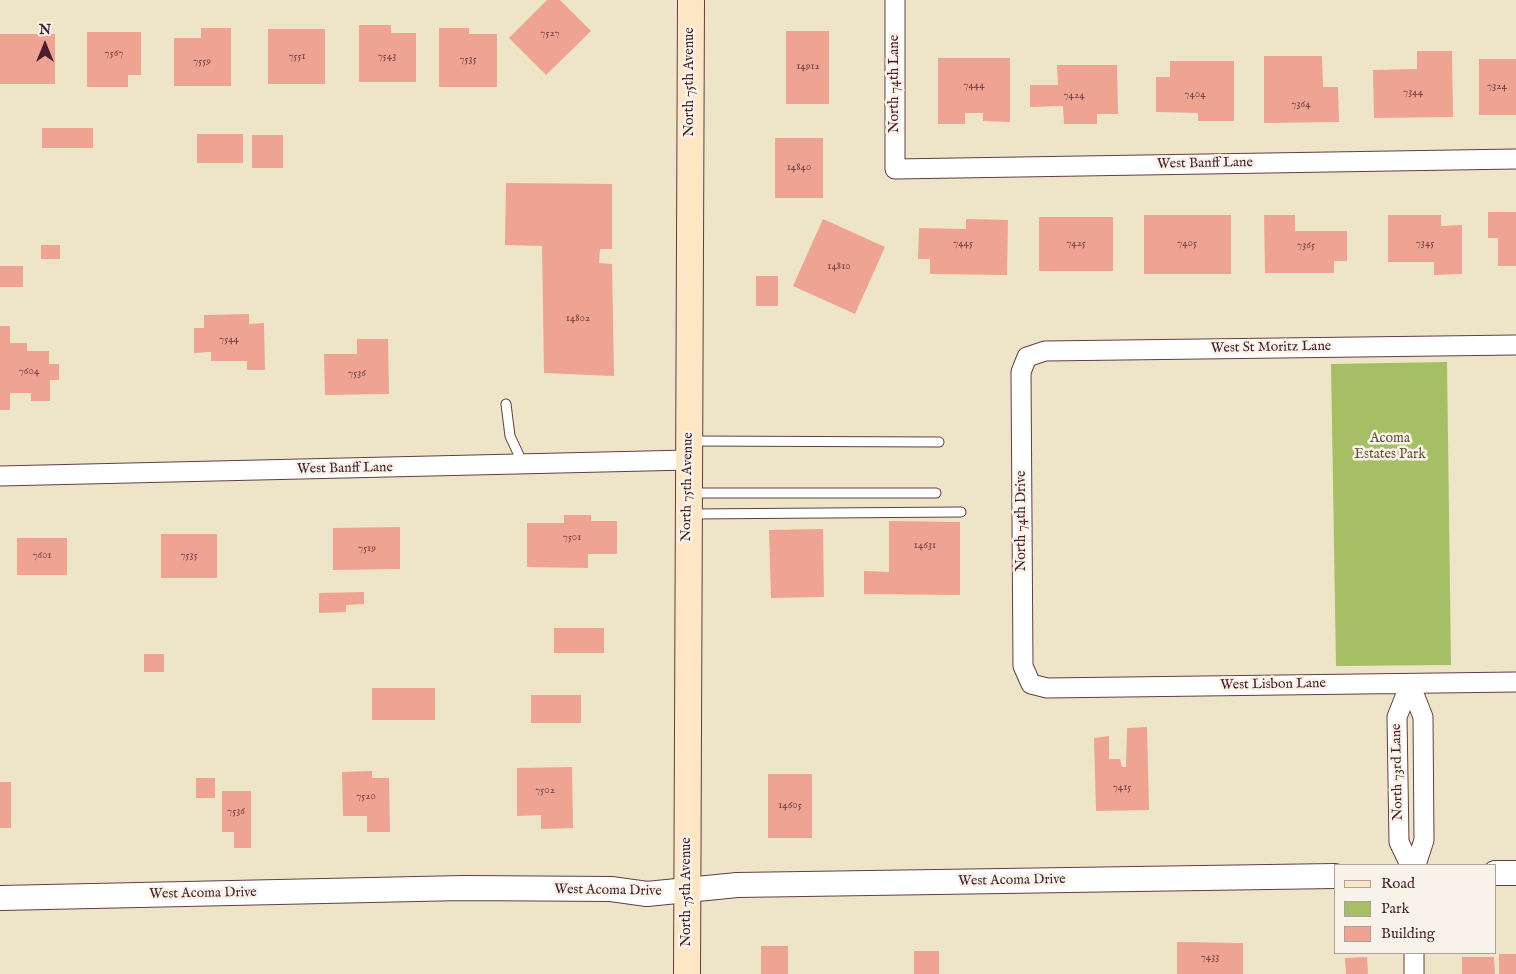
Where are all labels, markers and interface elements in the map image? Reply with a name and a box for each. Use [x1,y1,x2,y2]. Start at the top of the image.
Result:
north arrow [20,20,70,70]
text: N [39,21,51,39]
house number: 7527 [540,27,560,41]
street label: North 75th Avenue [682,27,698,137]
street label: North 74th Lane [887,35,903,133]
house number: 7567 [105,47,123,61]
house number: 7551 [288,50,306,64]
house number: 7543 [378,50,396,64]
house number: 7535 [459,53,477,67]
house number: 7559 [193,55,211,69]
house number: 14912 [796,60,820,74]
house number: 7444 [963,79,985,93]
house number: 7324 [1487,80,1507,94]
house number: 7344 [1403,86,1423,100]
house number: 7404 [1184,88,1206,102]
house number: 7424 [1063,89,1085,103]
house number: 7364 [1291,98,1311,112]
street label: West Banff Lane [1157,155,1253,173]
house number: 14840 [787,161,811,175]
house number: 7445 [953,237,973,251]
house number: 7425 [1066,237,1086,251]
house number: 7405 [1177,237,1197,251]
house number: 7345 [1416,237,1434,251]
house number: 7365 [1297,239,1315,253]
house number: 14810 [827,260,851,274]
house number: 14802 [566,312,590,326]
house number: 7544 [219,333,239,347]
street label: West St Moritz Lane [1211,339,1331,357]
house number: 7604 [19,365,39,379]
house number: 7536 [348,367,366,381]
park label: Acoma Estates Park [1354,431,1426,464]
street label: North 75th Avenue [679,432,697,542]
street label: West Banff Lane [297,460,393,478]
street label: North 74th Drive [1014,471,1030,571]
house number: 7501 [563,531,581,545]
house number: 14631 [914,539,936,553]
house number: 7519 [358,542,376,556]
house number: 7601 [32,549,52,563]
house number: 7535 [180,549,198,563]
street label: West Lisbon Lane [1220,676,1326,694]
street label: North 73rd Lane [1389,723,1407,821]
house number: 7415 [1113,781,1131,795]
house number: 7502 [535,784,555,798]
house number: 7520 [356,790,376,804]
house number: 14605 [778,799,802,813]
house number: 7536 [227,805,245,819]
street label: North 75th Avenue [679,837,695,947]
legend [1334,864,1496,954]
street label: West Acoma Drive [958,872,1066,890]
text: Road [1381,874,1415,893]
street label: West Acoma Drive [554,882,662,900]
street label: West Acoma Drive [149,885,257,903]
text: Park [1381,899,1410,918]
text: Building [1381,924,1435,943]
house number: 7433 [1201,951,1219,965]

